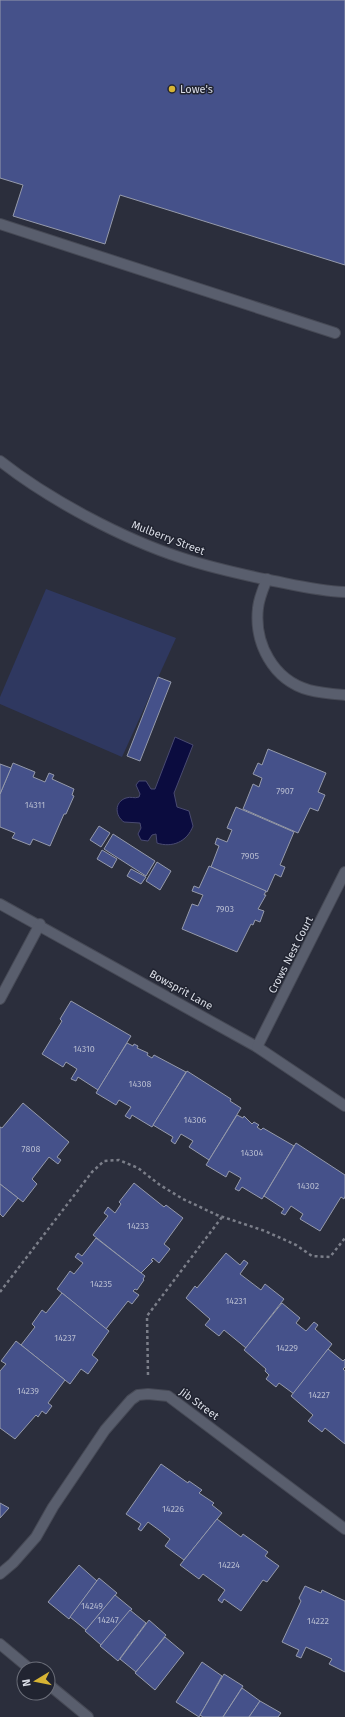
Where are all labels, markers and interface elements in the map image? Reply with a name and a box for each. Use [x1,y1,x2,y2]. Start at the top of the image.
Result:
place label: Lowe's [180,83,213,96]
marker: Lowe's [167,84,177,94]
street label: Mulberry Street [130,518,206,558]
house number: 7907 [276,786,294,796]
house number: 14311 [25,800,45,810]
house number: 7905 [241,851,260,861]
house number: 7903 [216,904,234,914]
street label: Crows Nest Court [266,914,316,996]
street label: Bowsprit Lane [147,967,215,1013]
house number: 14310 [73,1044,95,1054]
house number: 14308 [128,1079,152,1089]
house number: 14306 [184,1115,207,1125]
house number: 7808 [22,1144,40,1154]
house number: 14304 [241,1148,264,1158]
house number: 14302 [297,1181,319,1191]
house number: 14233 [127,1221,149,1231]
house number: 14235 [90,1279,112,1289]
house number: 14231 [225,1296,247,1306]
house number: 14237 [54,1333,76,1343]
house number: 14229 [276,1343,298,1353]
street label: Jib Street [177,1385,221,1423]
house number: 14239 [17,1386,39,1396]
house number: 14227 [308,1390,330,1400]
house number: 14226 [162,1504,184,1514]
house number: 14224 [218,1560,240,1570]
house number: 14249 [81,1601,103,1611]
house number: 14247 [97,1615,119,1625]
house number: 14222 [307,1616,329,1626]
north arrow [16,1661,56,1701]
text: N [20,1678,34,1687]

